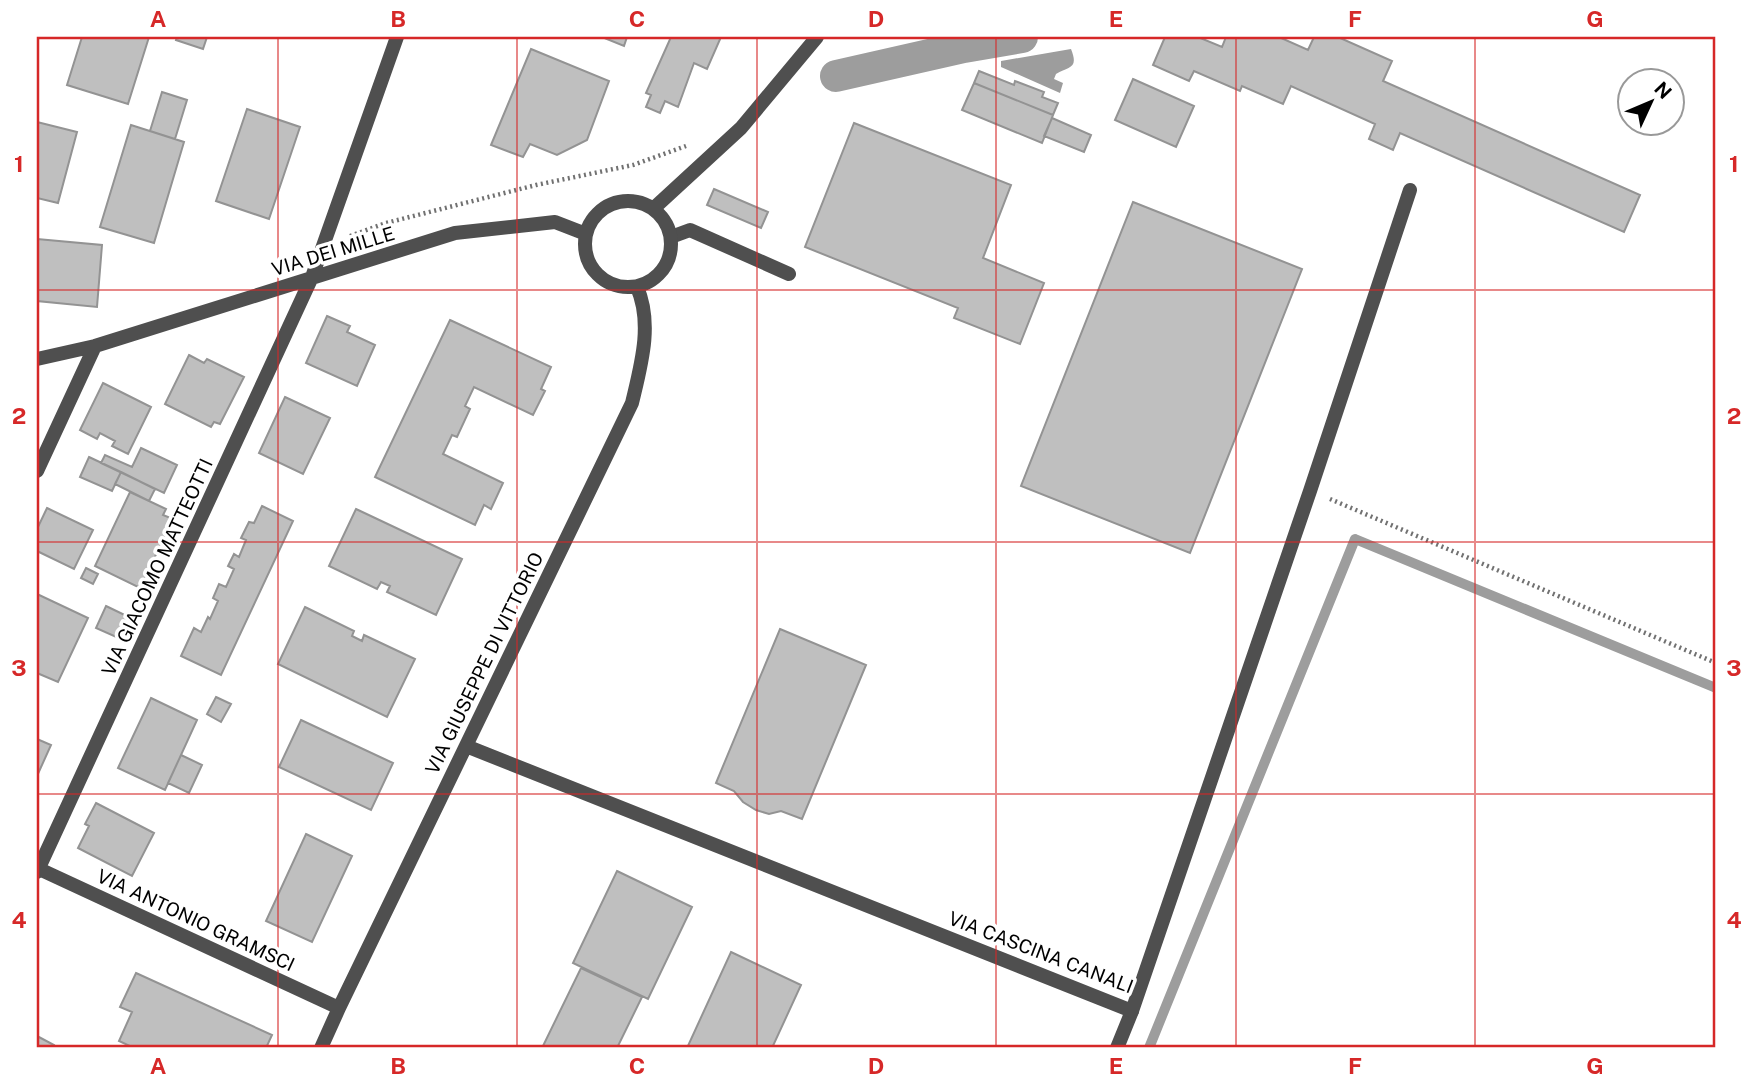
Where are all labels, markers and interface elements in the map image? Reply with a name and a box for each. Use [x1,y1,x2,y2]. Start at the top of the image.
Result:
text: A [150,5,167,32]
text: B [390,5,406,32]
text: C [629,5,645,32]
text: D [868,5,884,32]
text: E [1109,5,1123,32]
text: F [1348,5,1362,32]
text: G [1586,5,1604,32]
north arrow [1616,66,1686,136]
text: N [1650,77,1676,103]
text: 1 [14,150,24,177]
text: 1 [1729,150,1739,177]
street label: VIA DEI MILLE [269,222,397,280]
text: 2 [12,402,26,429]
text: 2 [1727,402,1741,429]
street label: VIA GIACOMO MATTEOTTI [97,455,217,679]
street label: VIA GIUSEPPE DI VITTORIO [421,549,547,777]
text: 3 [11,654,27,681]
text: 3 [1726,654,1742,681]
street label: VIA ANTONIO GRAMSCI [94,864,298,976]
text: 4 [11,906,27,933]
text: 4 [1726,906,1742,933]
street label: VIA CASCINA CANALI [945,907,1137,997]
text: A [150,1052,167,1079]
text: B [390,1052,406,1079]
text: C [629,1052,645,1079]
text: D [868,1052,884,1079]
text: E [1109,1052,1123,1079]
text: F [1348,1052,1362,1079]
text: G [1586,1052,1604,1079]

